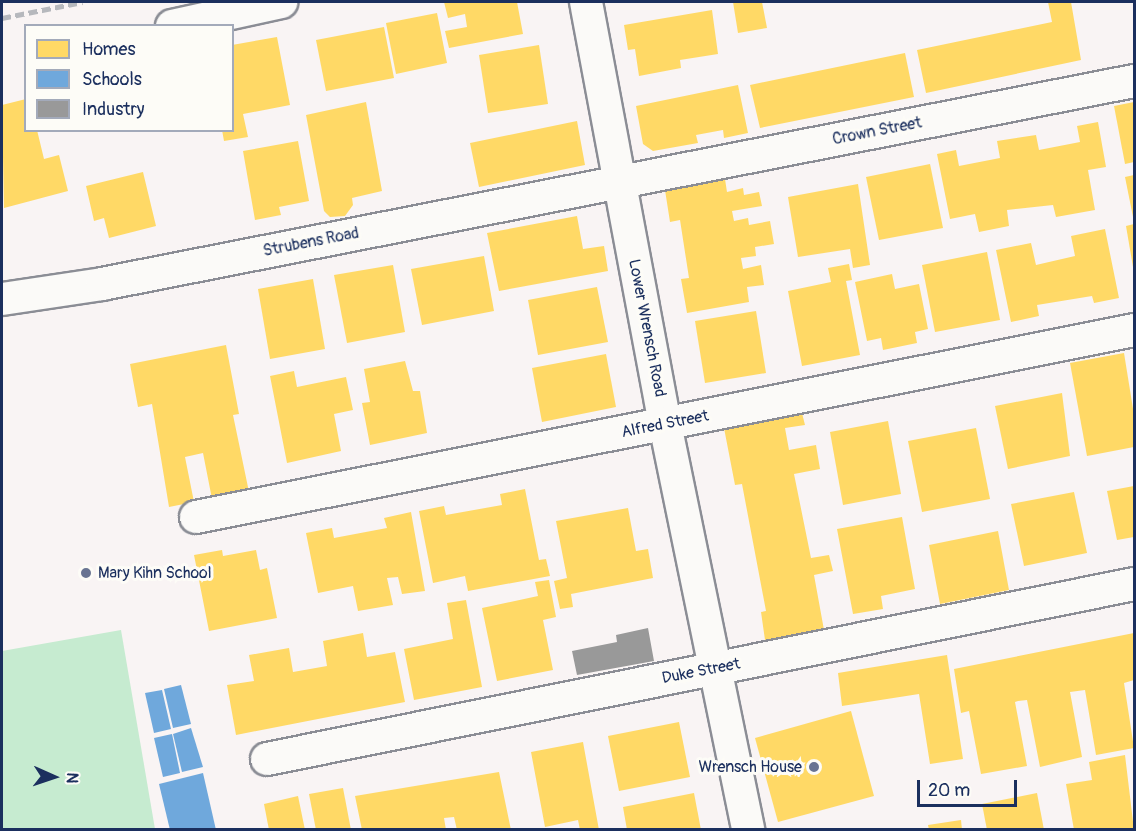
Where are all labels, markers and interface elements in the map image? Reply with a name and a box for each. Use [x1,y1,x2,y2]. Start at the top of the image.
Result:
legend [24,24,234,132]
text: Homes [82,38,135,61]
text: Schools [82,68,142,91]
text: Industry [82,98,145,121]
street label: Crown Street [831,113,923,149]
street label: Strubens Road [261,223,361,261]
street label: Lower Wrensch Road [624,257,670,399]
street label: Alfred Street [620,406,710,442]
place label: Mary Kihn School [98,563,211,583]
marker: Mary Kihn School [79,566,93,580]
street label: Duke Street [660,654,742,688]
north arrow [24,747,84,807]
place label: Wrensch House [699,757,802,777]
marker: Wrensch House [807,760,821,774]
scale bar [920,768,1020,806]
text: N [62,772,82,784]
text: 20 m [928,779,970,802]

